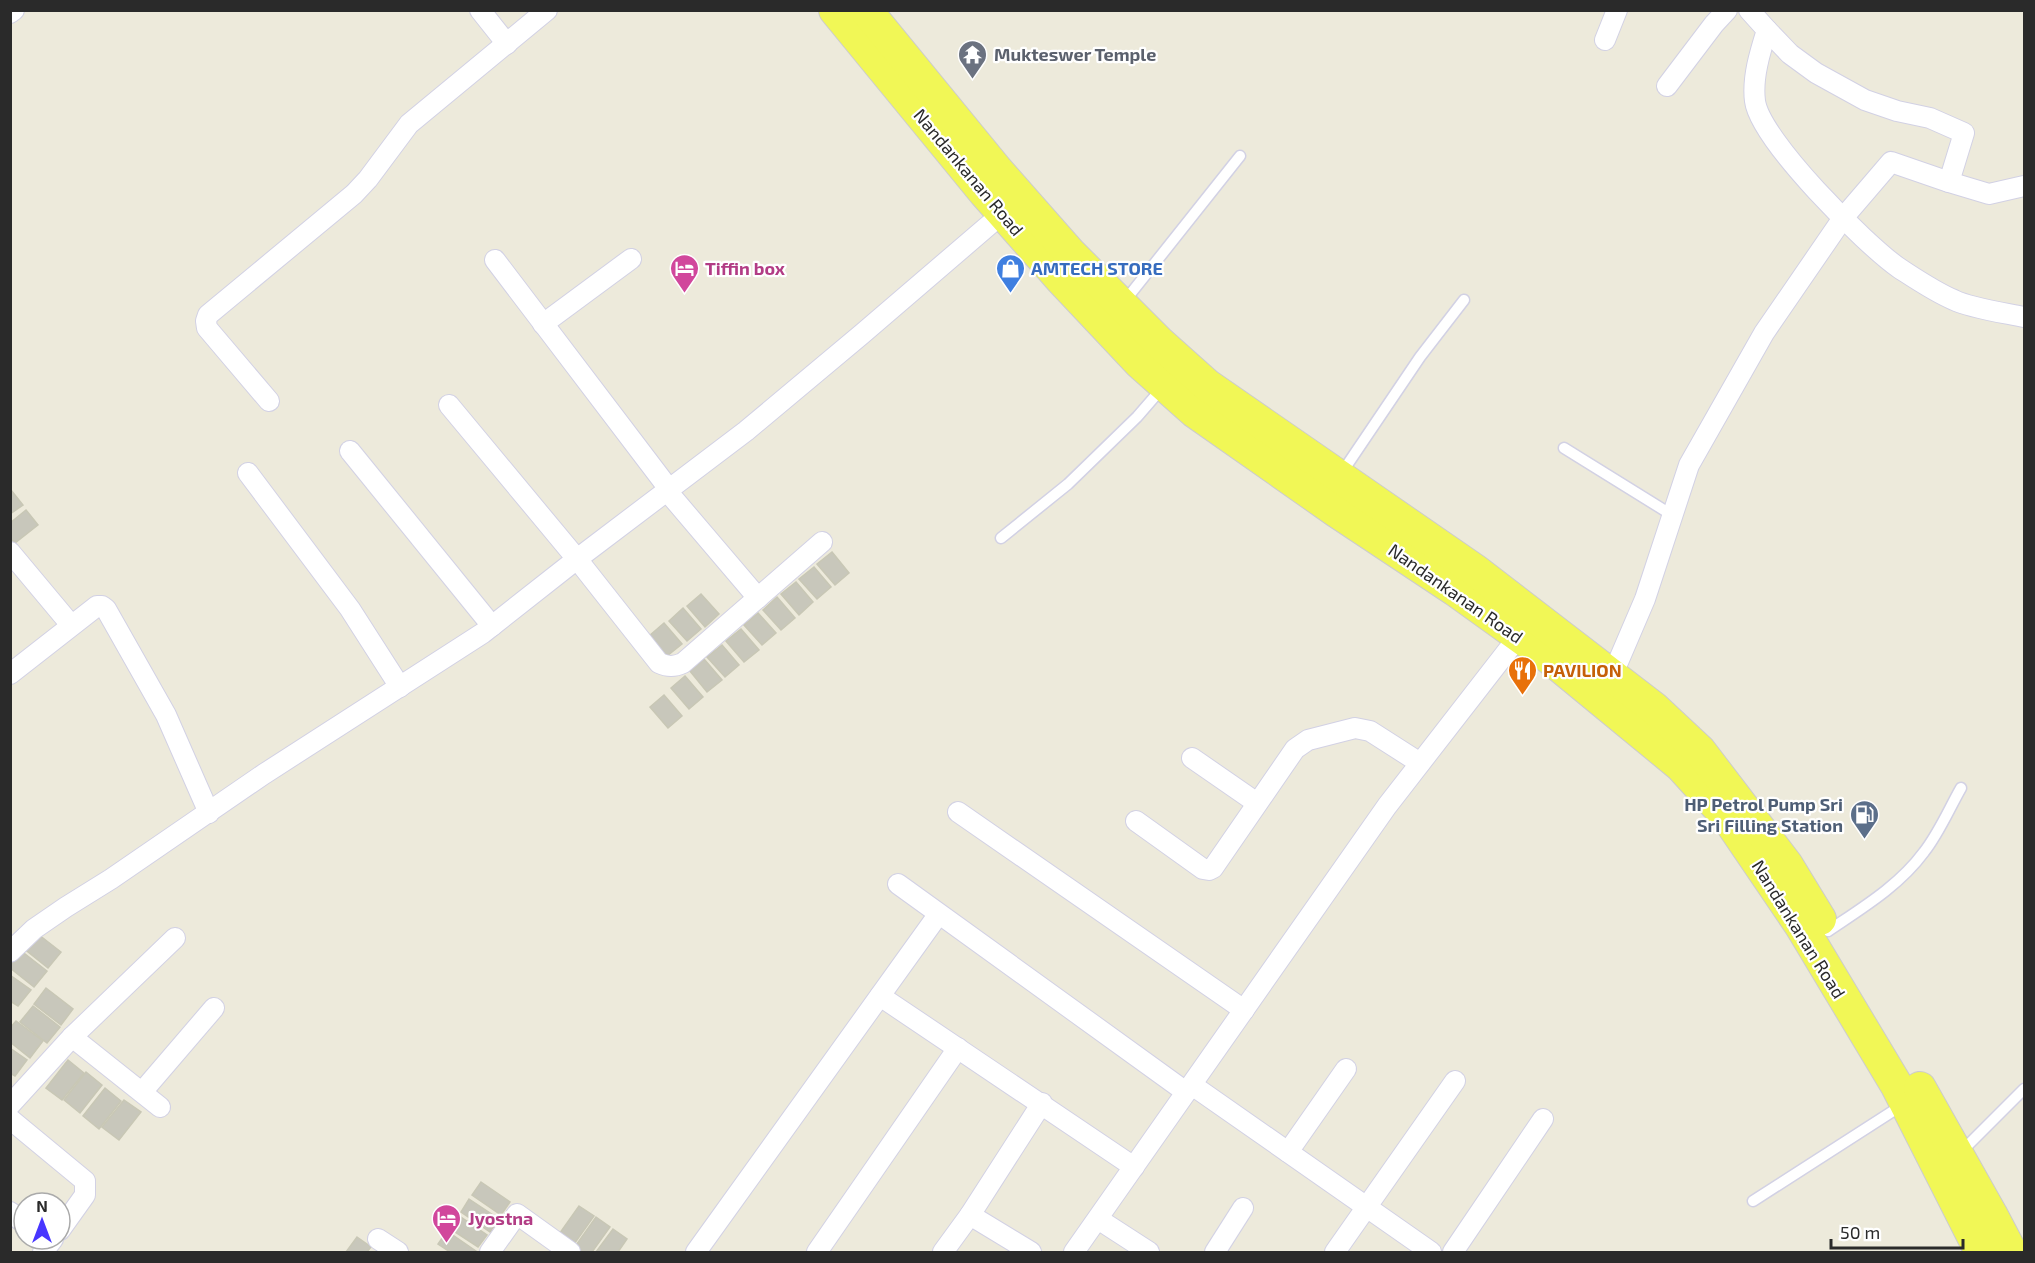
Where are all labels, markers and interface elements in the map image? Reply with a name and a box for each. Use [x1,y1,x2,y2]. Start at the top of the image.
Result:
temple icon: Mukteswer Temple [957,38,989,80]
place label: Mukteswer Temple [994,43,1156,65]
street label: Nandankanan Road [909,104,1029,240]
hotel icon: Tiffin box [668,252,700,294]
shop icon: AMTECH STORE [994,252,1026,294]
place label: Tiffin box [705,257,786,279]
place label: AMTECH STORE [1031,257,1163,279]
street label: Nandankanan Road [1385,538,1527,648]
restaurant icon: PAVILION [1506,654,1538,696]
place label: PAVILION [1543,659,1622,681]
place label: HP Petrol Pump Sri Sri Filling Station [1684,793,1843,836]
fuel station icon: HP Petrol Pump Sri Sri Filling Station [1848,798,1880,840]
street label: Nandankanan Road [1748,856,1850,1002]
north arrow [12,1191,72,1251]
text: N [36,1196,48,1215]
hotel icon: Jyostna [431,1202,463,1244]
place label: Jyostna [468,1207,533,1229]
scale bar [1831,1212,1963,1250]
text: 50 m [1840,1221,1880,1243]

